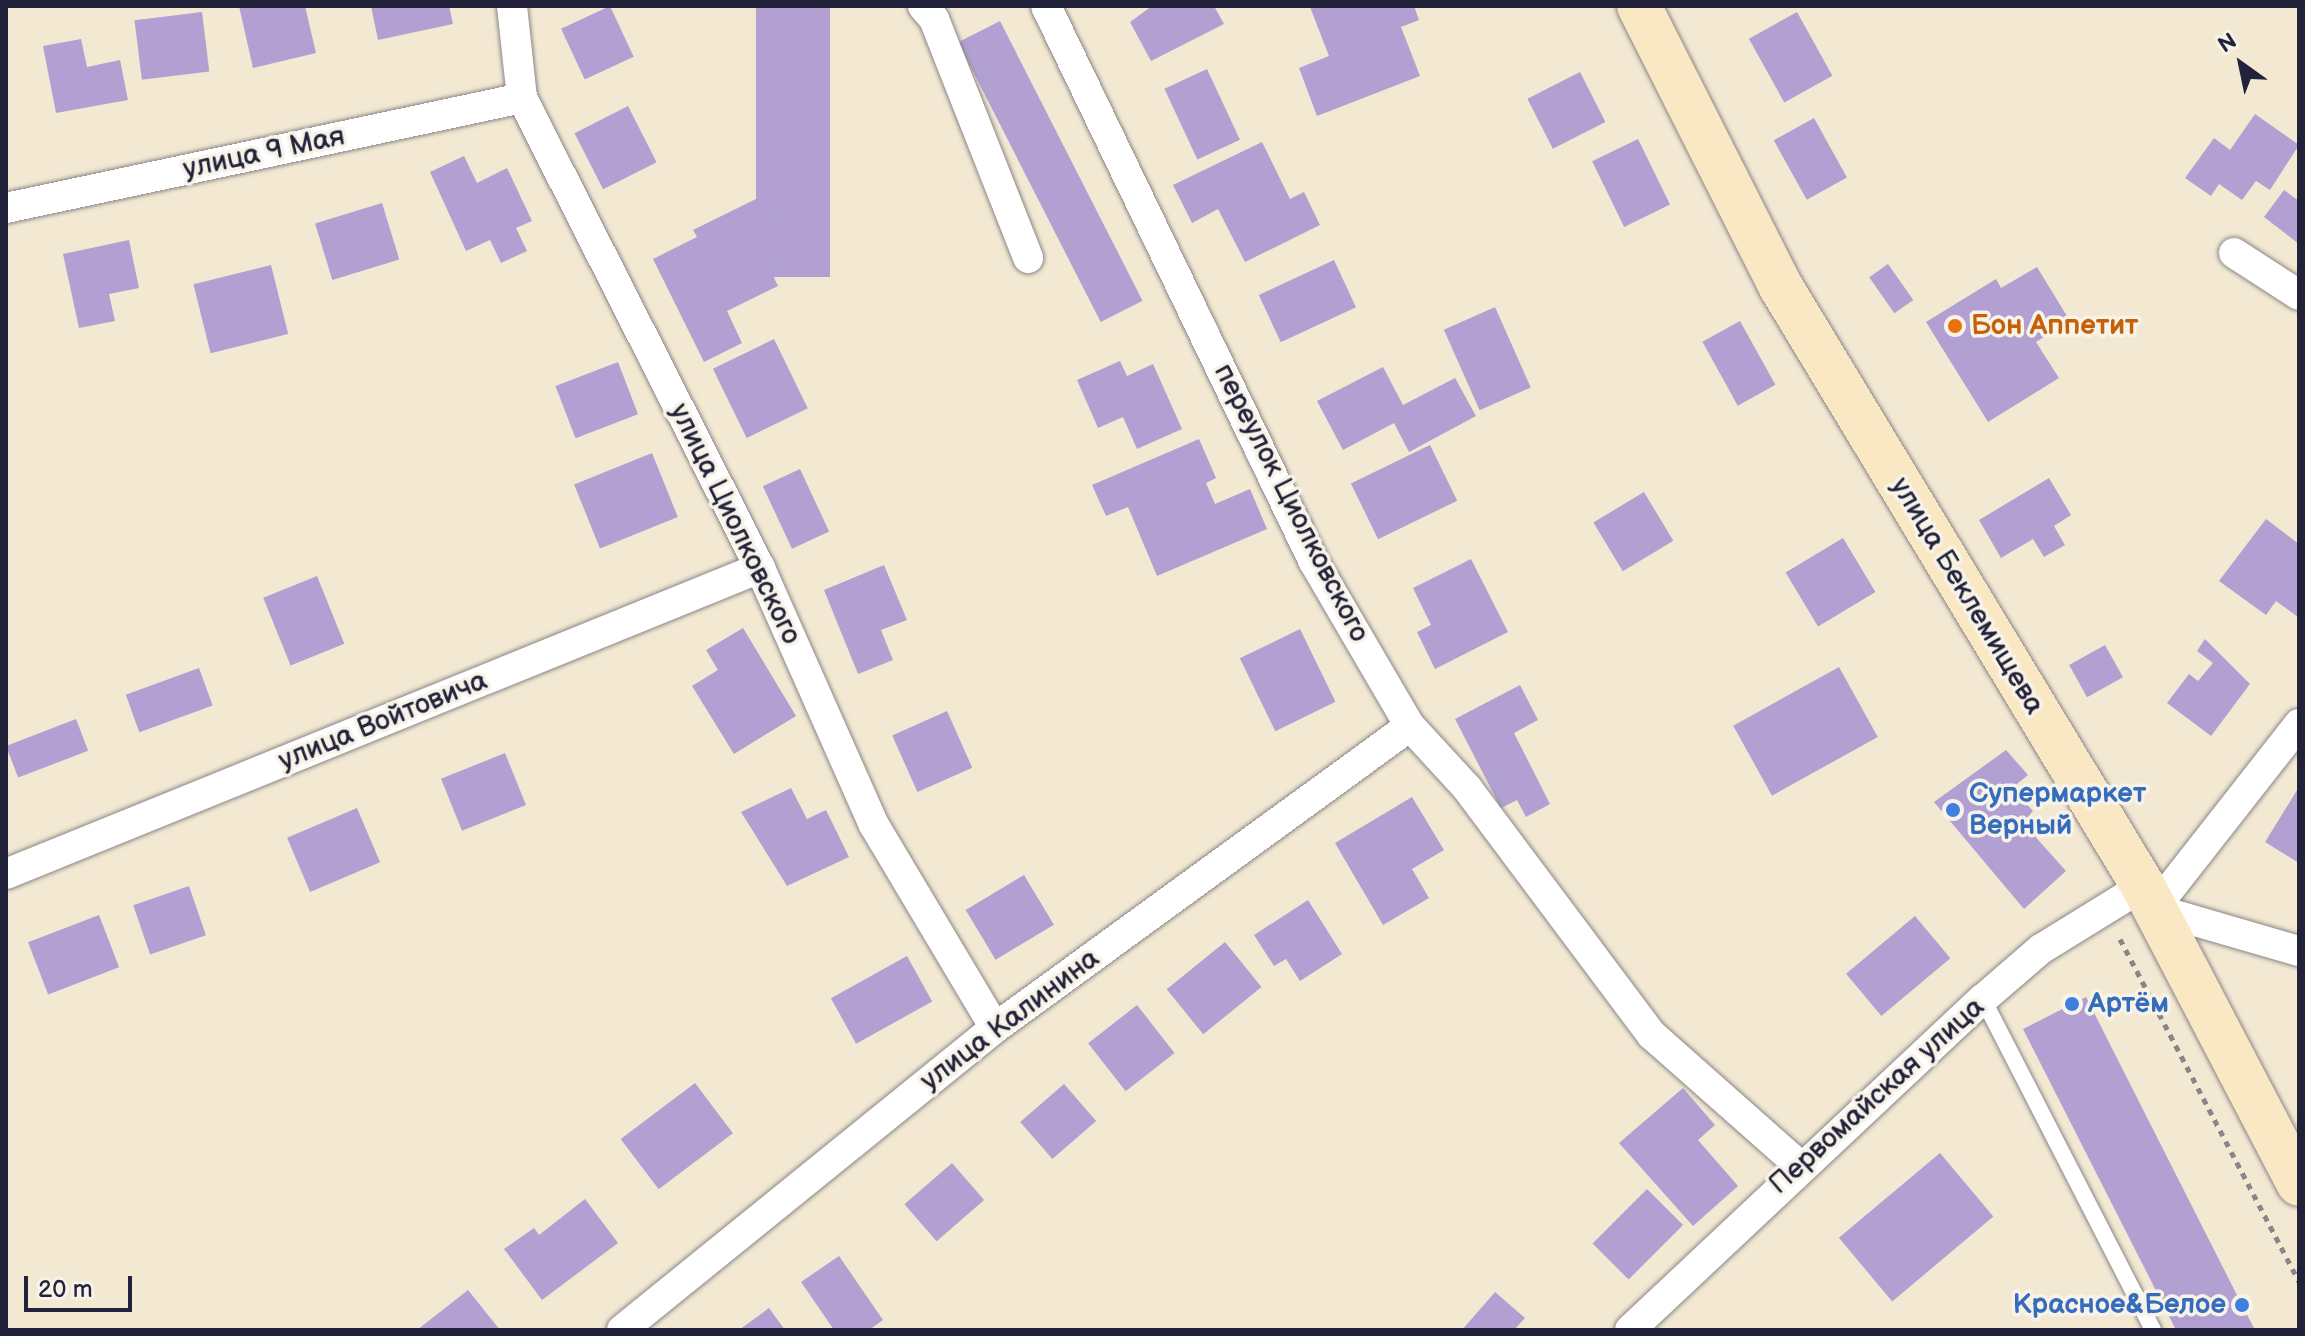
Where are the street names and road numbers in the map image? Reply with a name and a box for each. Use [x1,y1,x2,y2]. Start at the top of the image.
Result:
street label: улица 9 Мая [180,119,348,187]
street label: переулок Циолковского [1206,358,1376,648]
street label: улица Циолковского [662,398,808,650]
street label: улица Беклемищева [1883,472,2051,720]
street label: улица Войтовича [274,664,492,778]
street label: улица Калинина [914,942,1106,1098]
street label: Первомайская улица [1762,991,1992,1201]

